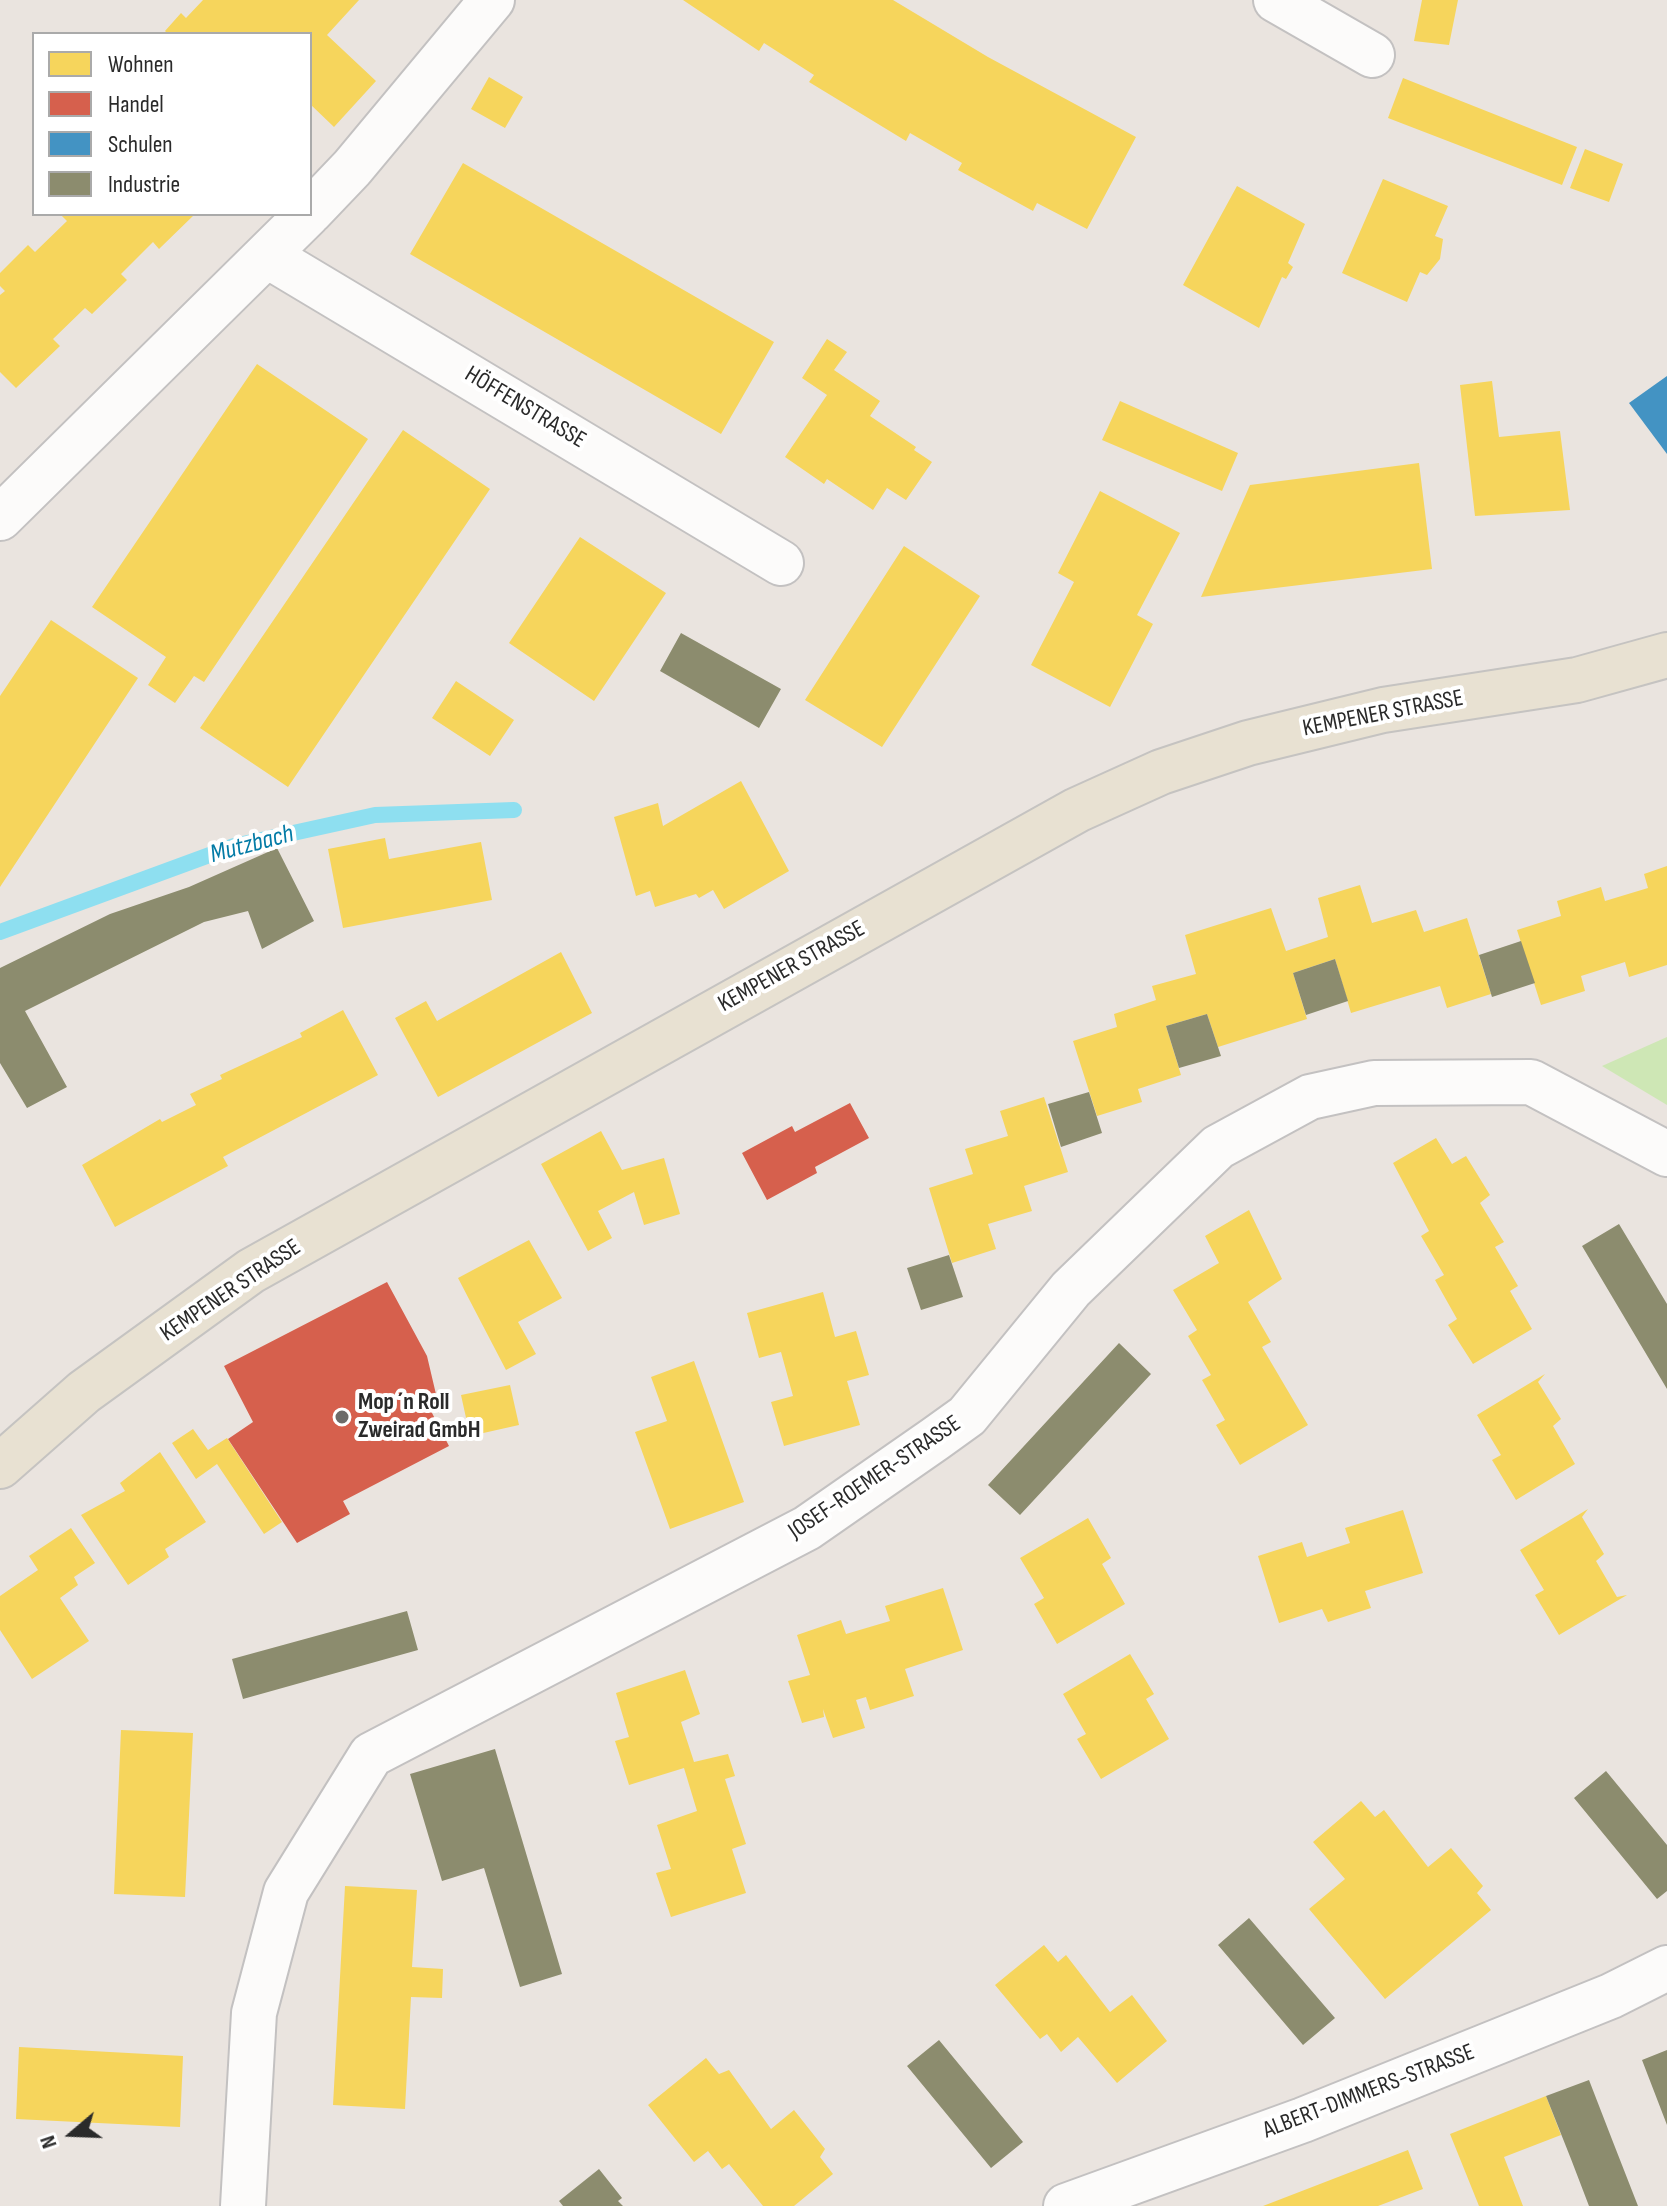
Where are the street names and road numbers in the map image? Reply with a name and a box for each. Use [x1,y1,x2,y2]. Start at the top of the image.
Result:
street label: HÖFFENSTRASSE [459,361,591,455]
street label: KEMPENER STRASSE [1300,684,1466,744]
street label: KEMPENER STRASSE [714,915,870,1019]
street label: KEMPENER STRASSE [155,1233,307,1349]
street label: JOSEF-ROEMER-STRASSE [783,1410,967,1546]
street label: ALBERT-DIMMERS-STRASSE [1259,2038,1479,2146]

